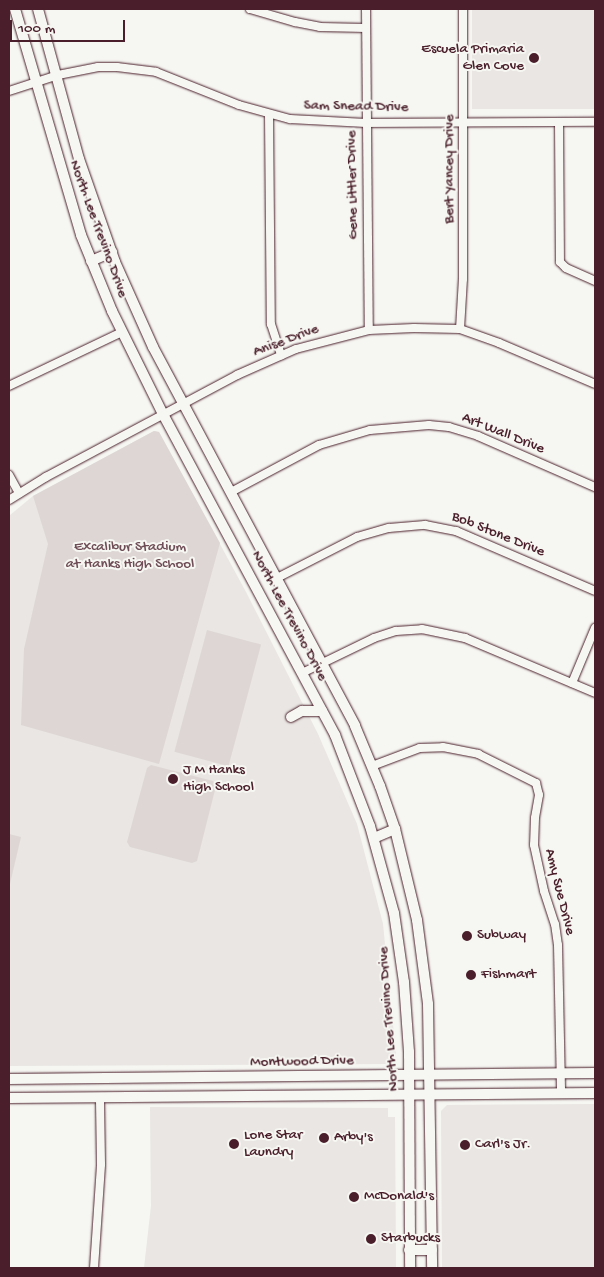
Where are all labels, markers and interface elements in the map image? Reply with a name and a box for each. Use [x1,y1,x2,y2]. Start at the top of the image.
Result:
scale bar [12,10,128,42]
text: 100 m [18,20,55,38]
place label: Escuela Primaria Glen Cove [421,40,524,75]
marker: Escuela Primaria Glen Cove [528,52,540,64]
street label: Sam Snead Drive [304,97,408,117]
street label: Bert Yancey Drive [441,114,459,224]
street label: Gene Littler Drive [343,130,363,240]
street label: North Lee Trevino Drive [65,158,131,300]
street label: Anise Drive [251,320,321,362]
street label: Art Wall Drive [459,409,547,459]
street label: Bob Stone Drive [449,508,547,562]
park label: Excalibur Stadium at Hanks High School [66,538,194,573]
street label: North Lee Trevino Drive [247,548,331,684]
place label: J M Hanks High School [183,761,254,796]
marker: J M Hanks High School [167,773,179,785]
street label: Amy Sue Drive [540,847,578,937]
place label: Subway [477,927,526,945]
marker: Subway [461,930,473,942]
street label: North Lee Trevino Drive [375,946,403,1092]
place label: Fishmart [481,966,536,984]
marker: Fishmart [465,969,477,981]
street label: Montwood Drive [250,1052,354,1072]
place label: Lone Star Laundry [244,1126,302,1161]
place label: Arby's [334,1129,373,1147]
marker: Arby's [318,1132,330,1144]
place label: Carl's Jr. [475,1136,531,1154]
marker: Lone Star Laundry [228,1138,240,1150]
marker: Carl's Jr. [459,1139,471,1151]
place label: McDonald's [364,1188,434,1206]
marker: McDonald's [348,1191,360,1203]
place label: Starbucks [381,1230,440,1248]
marker: Starbucks [365,1233,377,1245]

